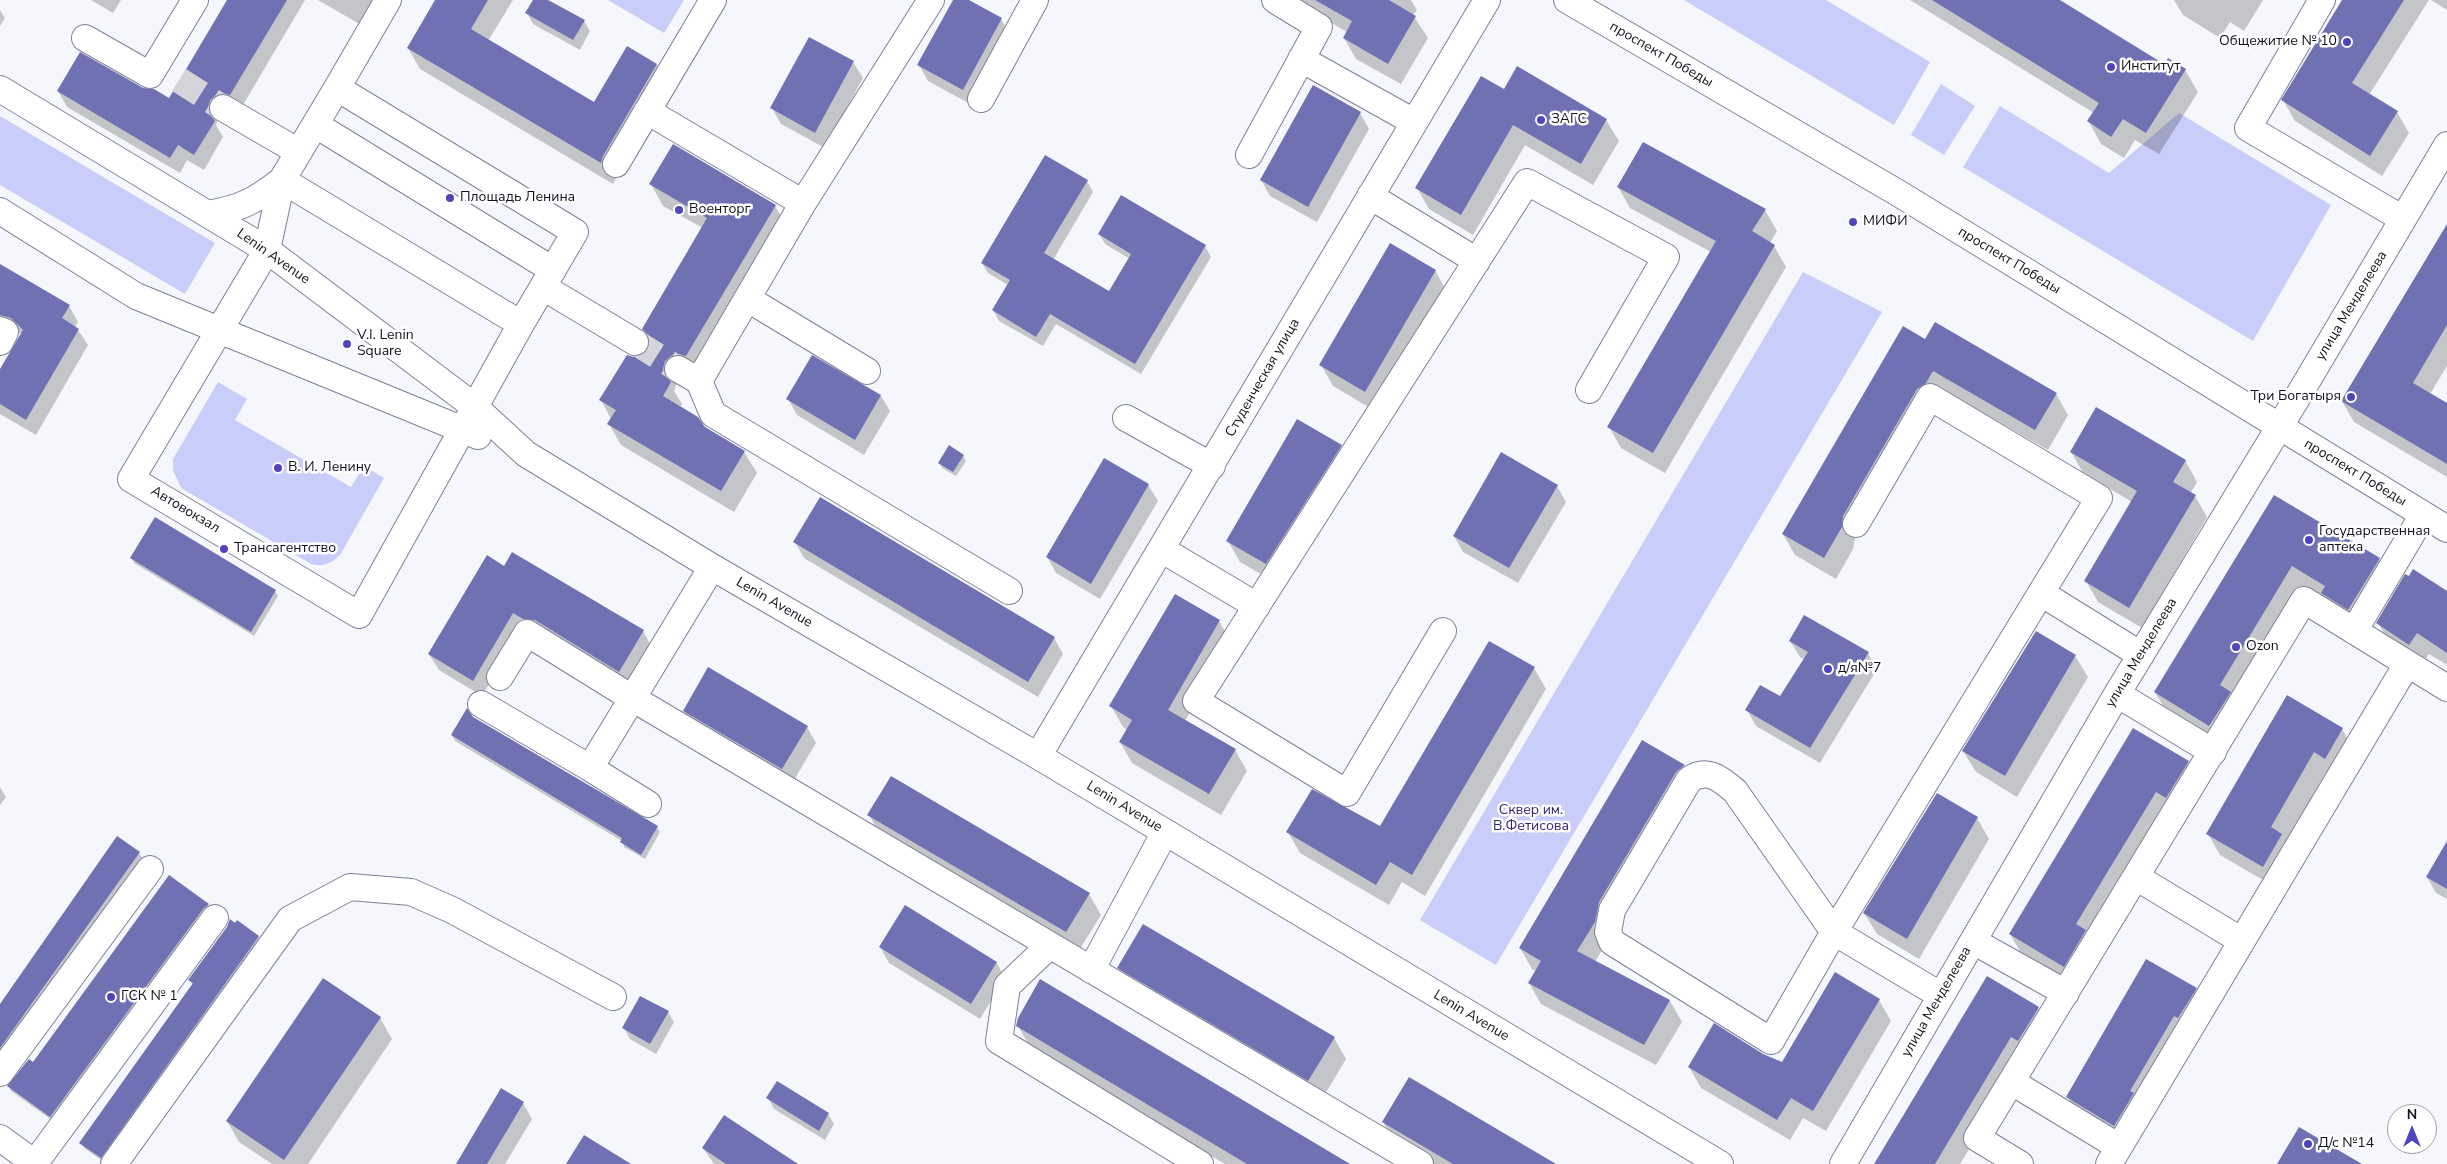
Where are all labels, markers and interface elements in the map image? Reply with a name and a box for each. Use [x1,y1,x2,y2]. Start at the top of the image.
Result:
street label: проспект Победы [1606,19,1716,91]
place label: Общежитие № 10 [2219,34,2337,50]
marker: Общежитие № 10 [2341,36,2353,48]
place label: Институт [2121,59,2180,75]
marker: Институт [2105,61,2117,73]
place label: ЗАГС [1551,112,1587,128]
marker: ЗАГС [1535,114,1547,126]
place label: Площадь Ленина [460,190,575,206]
marker: Площадь Ленина [444,192,456,204]
place label: Военторг [689,202,751,218]
marker: Военторг [673,204,685,216]
place label: МИФИ [1863,214,1908,230]
marker: МИФИ [1847,216,1859,228]
street label: проспект Победы [1955,224,2063,298]
street label: Lenin Avenue [233,226,313,288]
street label: улица Менделеева [2313,248,2391,364]
street label: Студенческая улица [1222,316,1304,440]
place label: V.I. Lenin Square [357,328,414,361]
marker: V.I. Lenin Square [341,338,353,350]
place label: Три Богатыря [2250,389,2341,405]
marker: Три Богатыря [2345,391,2357,403]
street label: проспект Победы [2301,436,2409,510]
place label: В. И. Ленину [288,460,371,476]
marker: В. И. Ленину [272,462,284,474]
street label: Автовокзал [147,483,223,537]
place label: Государственная аптека [2319,524,2430,556]
marker: Государственная аптека [2303,534,2315,546]
place label: Трансагентство [234,541,336,557]
marker: Трансагентство [218,543,230,555]
street label: Lenin Avenue [733,574,815,632]
street label: улица Менделеева [2103,595,2181,711]
place label: Ozon [2246,639,2279,655]
marker: Ozon [2230,641,2242,653]
place label: д/я№7 [1838,661,1881,677]
marker: д/я№7 [1822,663,1834,675]
street label: Lenin Avenue [1083,778,1165,836]
park label: Сквер им. В.Фетисова [1493,803,1569,836]
street label: улица Менделеева [1899,944,1975,1060]
street label: Lenin Avenue [1430,987,1512,1045]
place label: ГСК № 1 [121,989,178,1005]
marker: ГСК № 1 [105,991,117,1003]
north arrow [2387,1104,2437,1154]
text: N [2407,1105,2417,1124]
place label: Д/с №14 [2318,1136,2374,1152]
marker: Д/с №14 [2302,1138,2314,1150]

